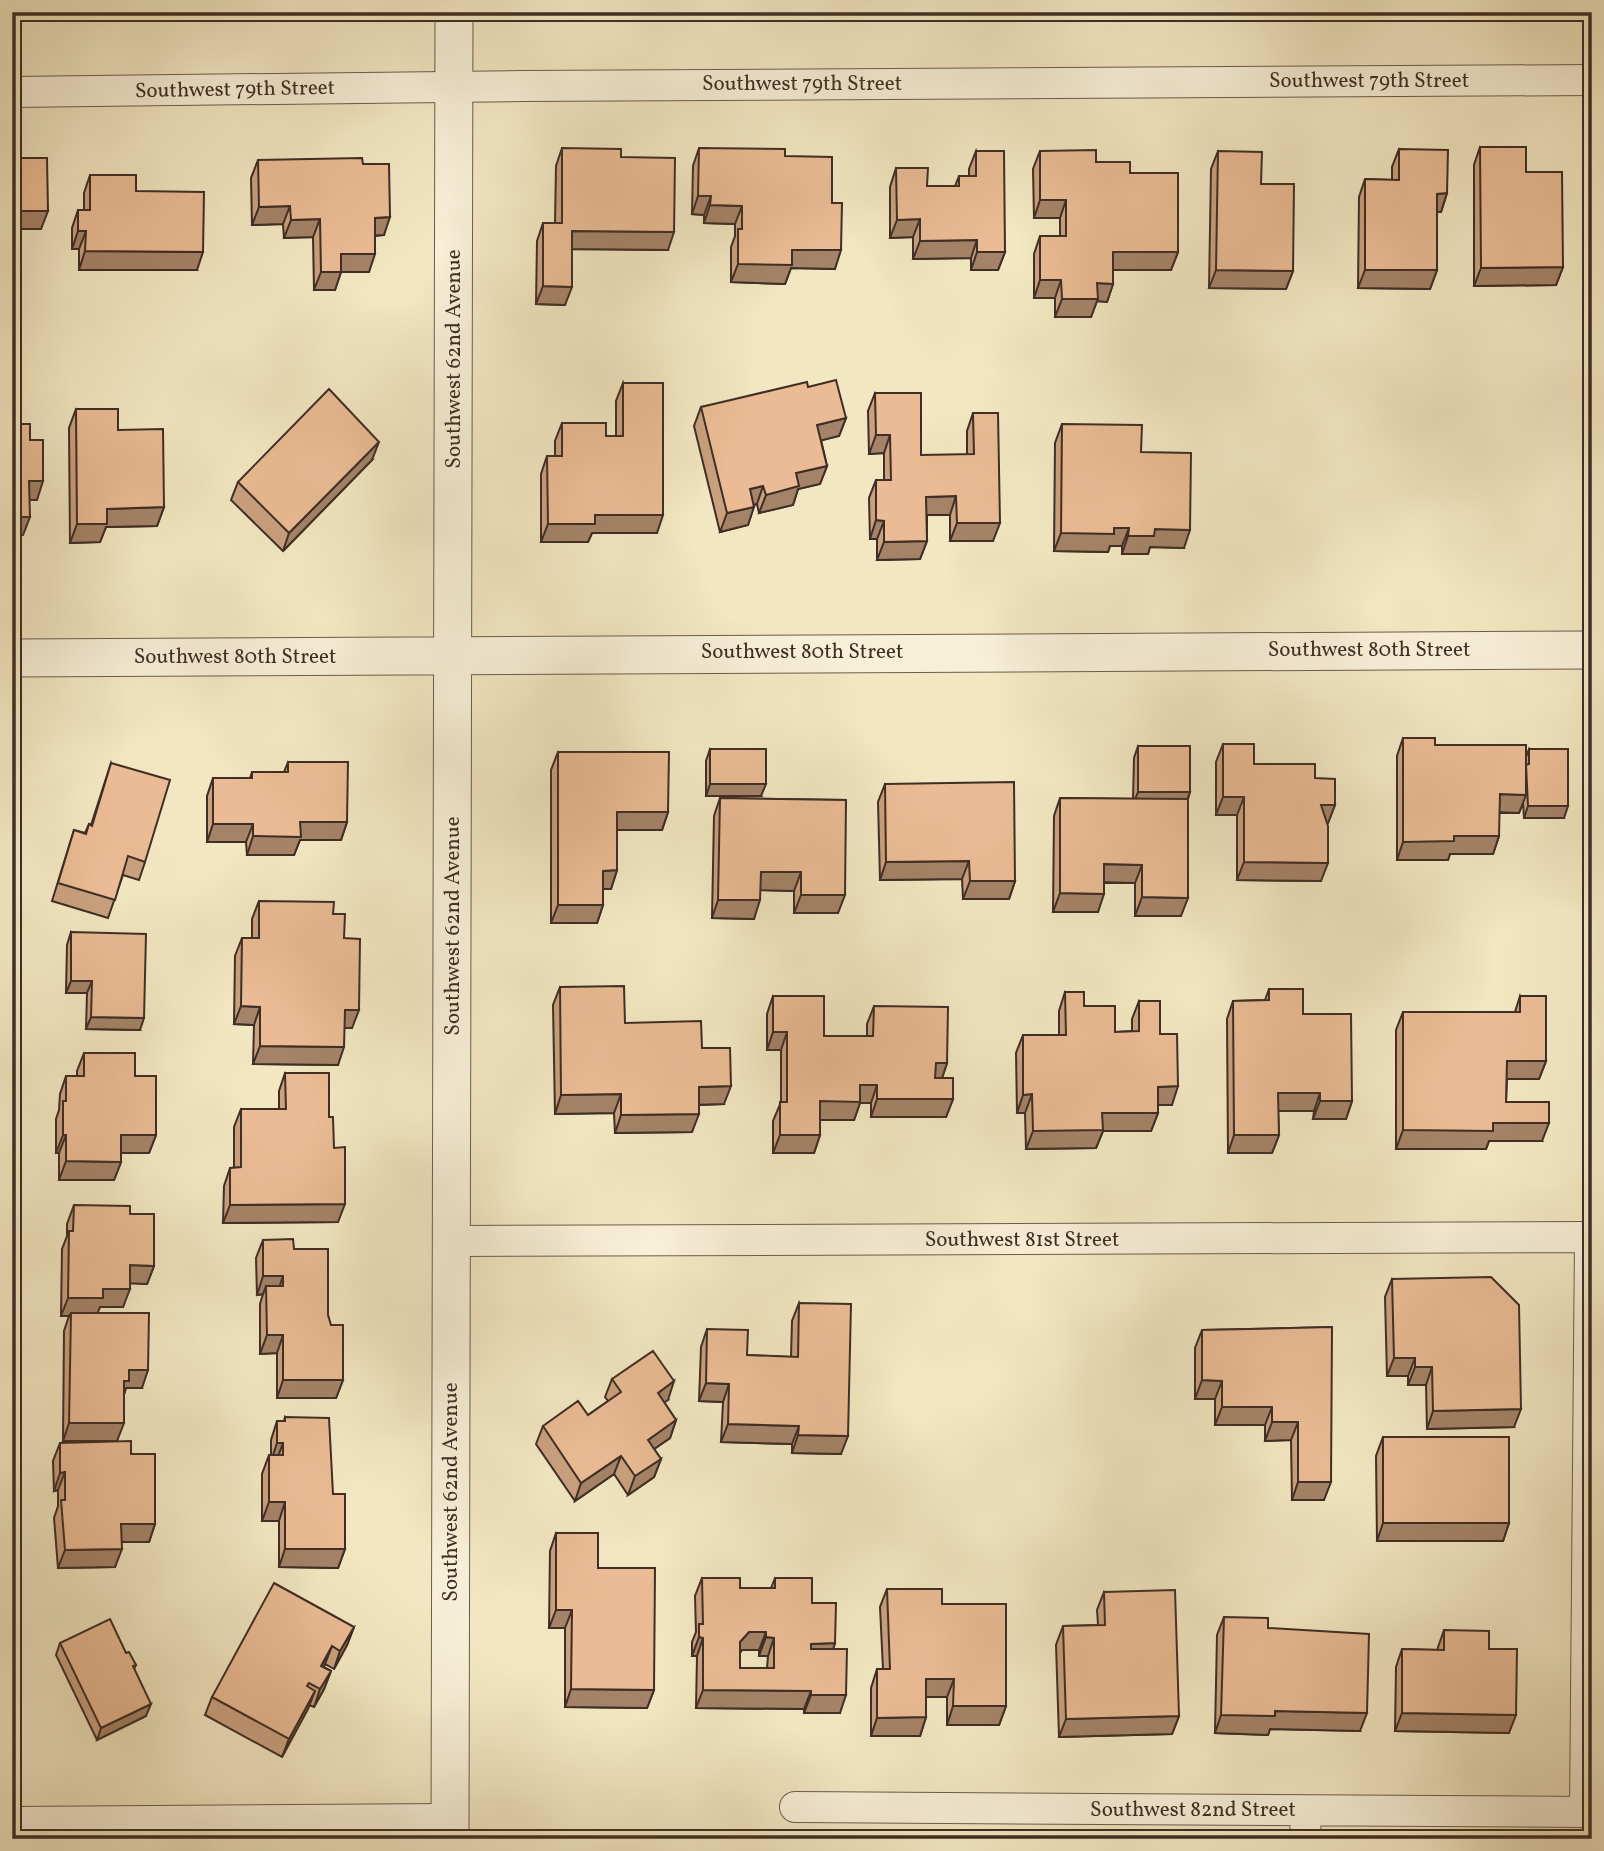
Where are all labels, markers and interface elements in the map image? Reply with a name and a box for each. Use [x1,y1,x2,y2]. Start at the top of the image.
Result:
street label: Southwest 79th Street [1269,67,1469,96]
street label: Southwest 79th Street [702,70,902,99]
street label: Southwest 79th Street [135,74,335,106]
street label: Southwest 62nd Avenue [440,249,469,469]
street label: Southwest 80th Street [1268,636,1470,665]
street label: Southwest 80th Street [701,638,903,667]
street label: Southwest 80th Street [134,643,336,672]
street label: Southwest 62nd Avenue [439,816,468,1036]
street label: Southwest 81st Street [925,1226,1119,1255]
street label: Southwest 62nd Avenue [437,1382,466,1602]
street label: Southwest 82nd Street [1090,1796,1296,1825]

